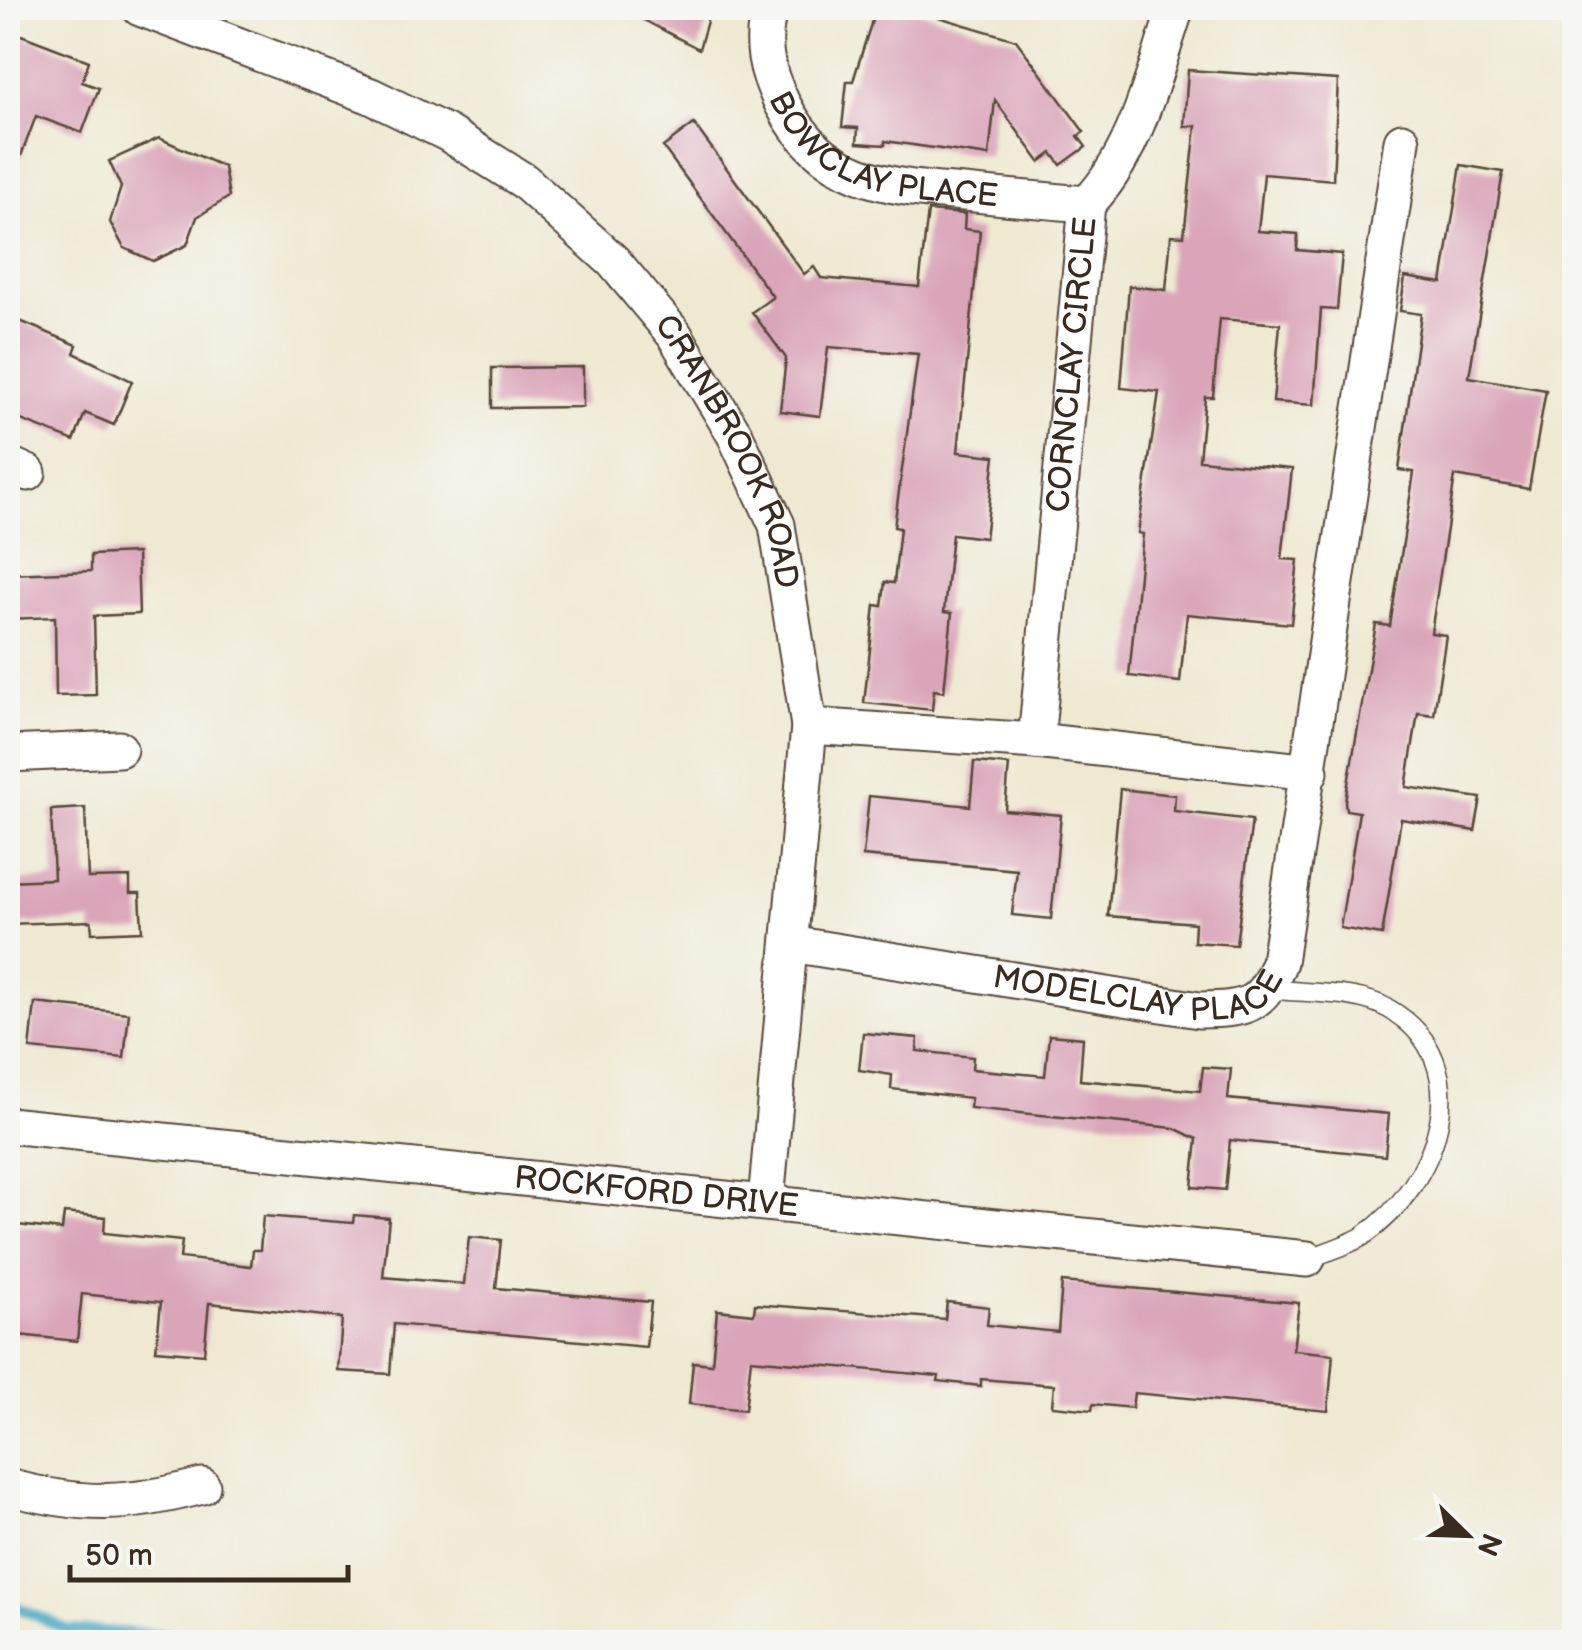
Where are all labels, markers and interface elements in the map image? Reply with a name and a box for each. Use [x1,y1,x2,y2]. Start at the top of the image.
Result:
street label: BOWCLAY PLACE [760,85,1000,216]
street label: CORNCLAY CIRCLE [1038,215,1105,514]
street label: CRANBROOK ROAD [646,306,806,591]
street label: MODELCLAY PLACE [990,957,1292,1030]
street label: ROCKFORD DRIVE [513,1158,800,1226]
north arrow [1417,1485,1517,1585]
scale bar [70,1520,348,1582]
text: N [1469,1528,1508,1560]
text: 50 m [85,1538,153,1574]

